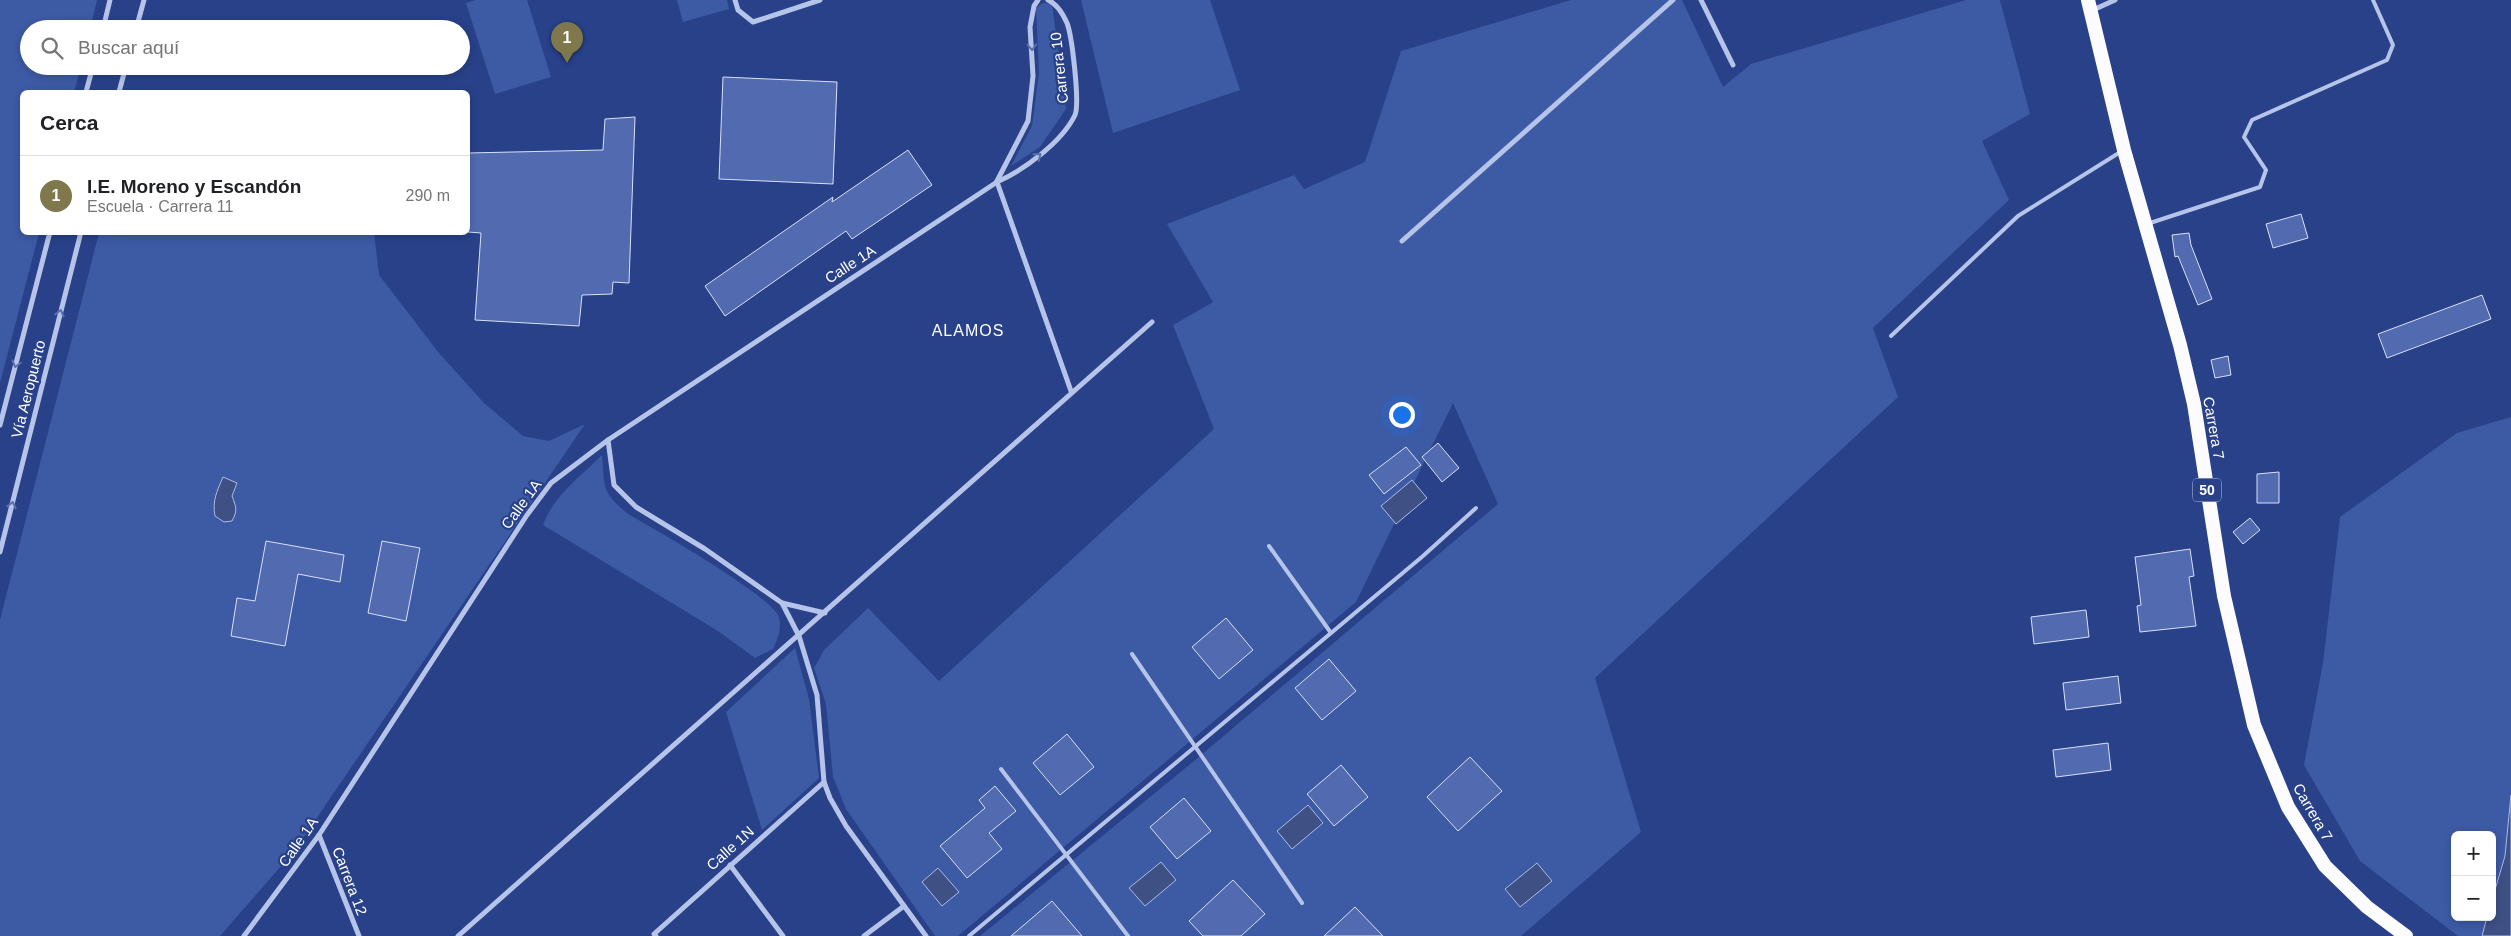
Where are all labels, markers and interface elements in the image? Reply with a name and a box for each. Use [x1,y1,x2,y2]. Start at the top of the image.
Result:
search box [20,20,470,75]
pin: 1 [551,22,583,63]
street label: Carrera 10 [1047,31,1071,105]
icon: search [38,34,66,62]
text: Buscar aquí [78,37,179,58]
one-way arrow [1026,43,1037,51]
text: Cerca [40,111,98,134]
one-way arrow [1032,153,1041,161]
text: I.E. Moreno y Escandón [87,176,301,197]
text: 1 [52,187,60,204]
text: 290 m [406,187,450,204]
text: Escuela · Carrera 11 [87,198,233,215]
street label: Calle 1A [822,241,878,287]
one-way arrow [54,309,65,318]
district label: ALAMOS [932,322,1004,339]
street label: Vía Aeropuerto [8,338,48,440]
one-way arrow [11,360,22,369]
street label: Carrera 7 [2200,395,2228,461]
your location [1389,402,1415,428]
street label: Calle 1A [497,476,545,532]
road number: 50 [2193,478,2221,502]
one-way arrow [6,500,17,509]
street label: Carrera 7 [2290,780,2336,844]
street label: Calle 1A [275,814,321,870]
street label: Calle 1N [703,822,757,874]
map controls [2451,831,2496,921]
button: + [2451,831,2496,876]
street label: Carrera 12 [329,844,371,918]
button: − [2451,876,2496,921]

